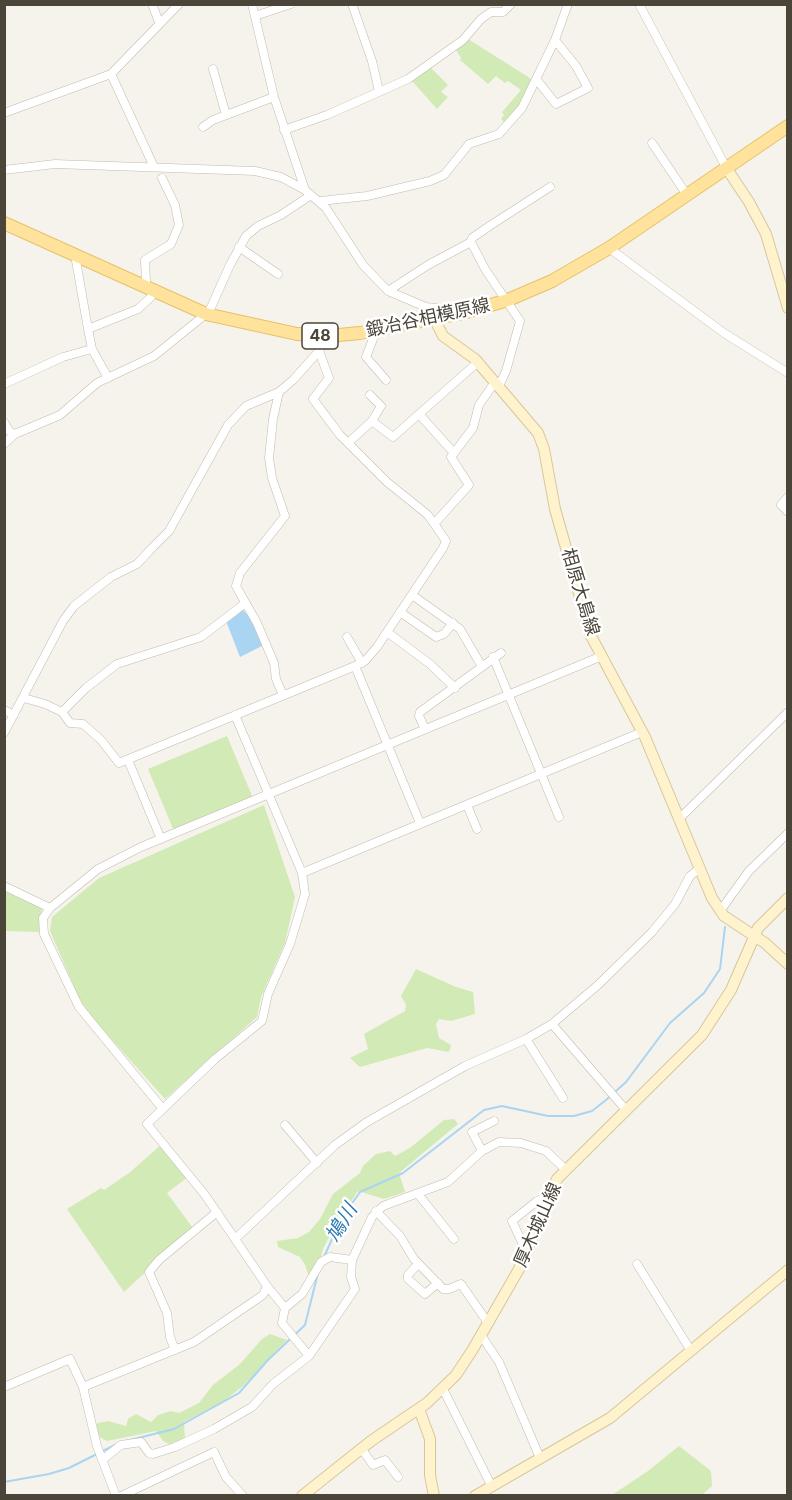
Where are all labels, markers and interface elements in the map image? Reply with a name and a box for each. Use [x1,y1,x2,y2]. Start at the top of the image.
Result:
street label: 鍛冶谷相模原線 [364,294,492,342]
road number: 48 [302,323,338,349]
street label: 相原大島線 [557,546,603,638]
street label: 厚木城山線 [510,1179,566,1271]
water label: 鳩川 [321,1200,363,1246]

